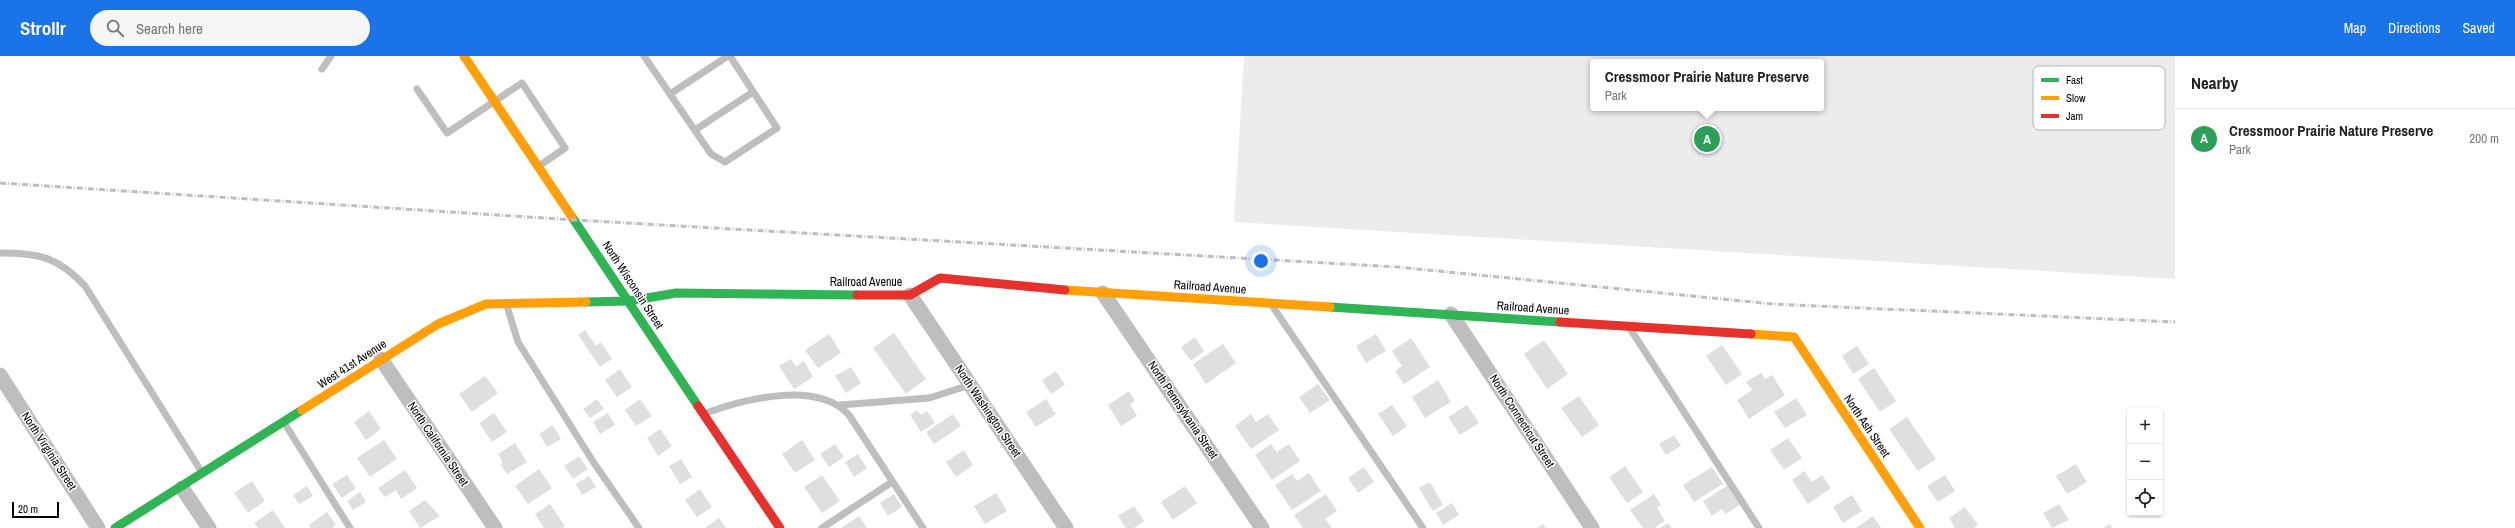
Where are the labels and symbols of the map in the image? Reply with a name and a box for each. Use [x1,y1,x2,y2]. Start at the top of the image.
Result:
legend [2033,66,2165,130]
text: Fast [2066,73,2084,87]
text: Slow [2066,91,2086,105]
text: Jam [2066,109,2083,123]
pin: A [1694,124,1720,154]
street label: North Wisconsin Street [599,238,668,332]
your location [1251,251,1271,271]
street label: Railroad Avenue [830,274,902,290]
street label: Railroad Avenue [1173,276,1247,298]
street label: Railroad Avenue [1496,297,1570,319]
street label: West 41st Avenue [315,336,389,392]
street label: North Pennsylvania Street [1144,358,1222,462]
street label: North Washington Street [951,362,1025,460]
street label: North Connecticut Street [1486,371,1558,471]
street label: North Ash Street [1840,392,1894,461]
street label: North California Street [404,399,472,489]
street label: North Virginia Street [18,409,80,493]
scale bar [12,500,59,519]

